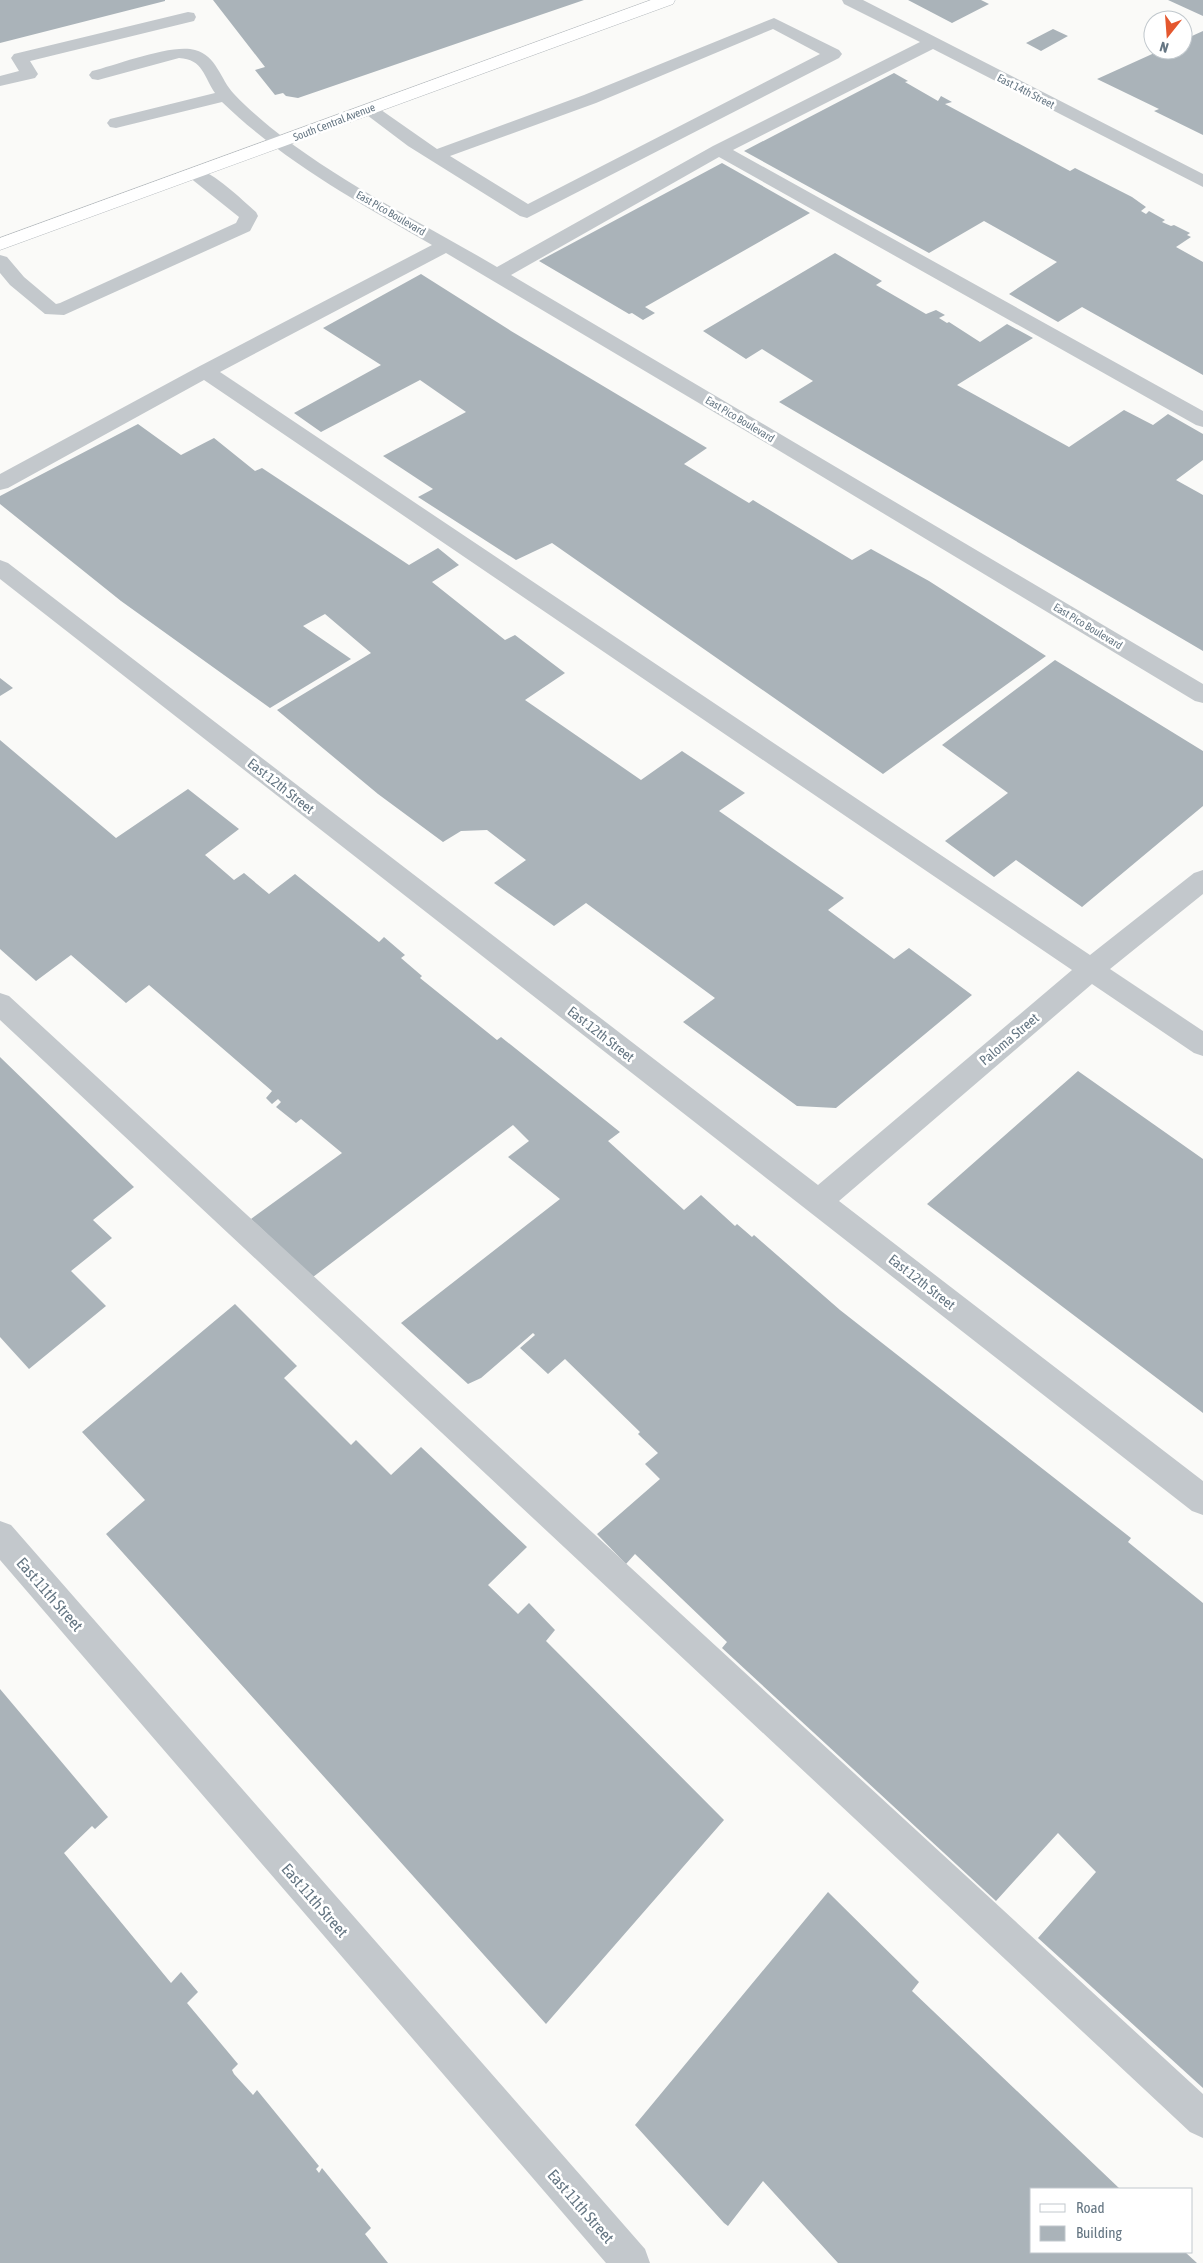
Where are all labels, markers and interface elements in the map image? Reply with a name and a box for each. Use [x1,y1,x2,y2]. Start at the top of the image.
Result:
north arrow [1143,10,1193,60]
text: N [1158,39,1170,56]
street label: East 14th Street [995,71,1057,111]
street label: South Central Avenue [291,101,377,143]
street label: East Pico Boulevard [354,188,428,238]
street label: East Pico Boulevard [703,394,777,444]
street label: East Pico Boulevard [1051,601,1125,651]
street label: East 12th Street [245,755,317,817]
street label: East 12th Street [565,1003,637,1065]
street label: Paloma Street [976,1010,1042,1068]
street label: East 12th Street [886,1251,958,1313]
street label: East 11th Street [13,1554,87,1635]
street label: East 11th Street [278,1860,352,1941]
street label: East 11th Street [544,2166,618,2247]
legend [1030,2188,1193,2253]
text: Road [1076,2199,1105,2216]
text: Building [1076,2224,1122,2241]

